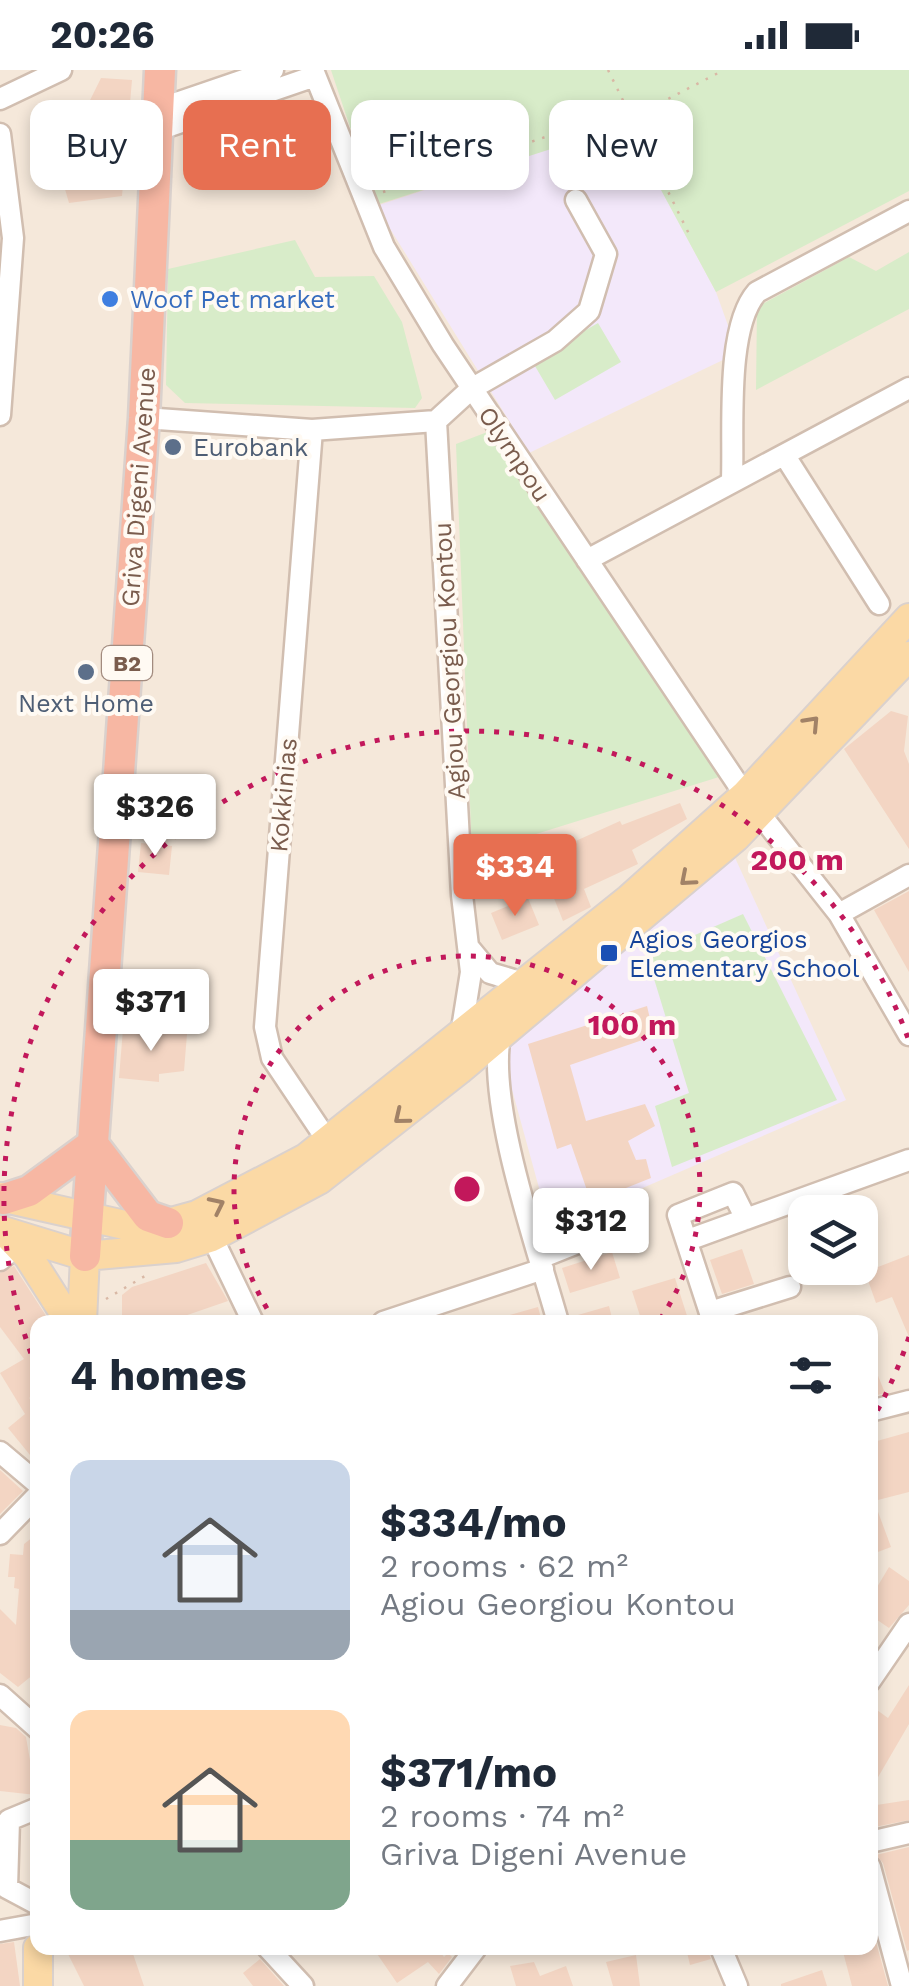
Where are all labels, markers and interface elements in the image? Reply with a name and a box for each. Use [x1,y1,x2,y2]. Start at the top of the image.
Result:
text: 20:26 [50,13,155,57]
chip: Buy [30,100,163,190]
chip: Rent [183,100,331,190]
chip: Filters [351,100,529,190]
chip: New [549,100,693,190]
place label: Woof Pet market [130,285,335,314]
marker: Woof Pet market [99,288,121,310]
street label: Griva Digeni Avenue [116,366,161,608]
street label: Olympou [472,401,557,507]
place label: Eurobank [193,433,308,462]
marker: Eurobank [162,436,184,458]
street label: Agiou Georgiou Kontou [428,521,471,801]
road number: B2 [102,646,152,680]
marker: Next Home [75,661,97,683]
place label: Next Home [18,689,154,718]
one-way arrow [800,716,818,735]
street label: Kokkinias [264,737,303,853]
pin: $326 [96,774,214,859]
text: $326 [116,787,194,825]
pin: $334 [456,834,574,919]
text: 200 m [750,842,844,877]
text: $334 [475,847,555,885]
one-way arrow [681,867,699,885]
place label: Agios Georgios Elementary School [629,925,860,983]
marker: Agios Georgios Elementary School [598,942,620,964]
pin: $371 [92,969,210,1054]
text: $371 [115,982,187,1020]
text: 100 m [588,1007,676,1042]
one-way arrow [394,1105,412,1123]
centre of rings [449,1171,485,1207]
pin: $312 [532,1188,650,1273]
map controls [788,1195,878,1285]
button: layers [788,1195,878,1285]
one-way arrow [207,1198,225,1218]
text: $312 [555,1201,627,1239]
icon: filters [783,1348,838,1403]
text: 4 homes [70,1351,247,1400]
text: $334/mo [380,1498,567,1547]
icon: home [150,1500,270,1620]
text: 2 rooms · 62 m² [380,1547,628,1585]
text: Agiou Georgiou Kontou [380,1585,736,1623]
text: $371/mo [380,1748,557,1797]
icon: home [150,1750,270,1870]
text: 2 rooms · 74 m² [380,1797,624,1835]
text: Griva Digeni Avenue [380,1835,687,1873]

